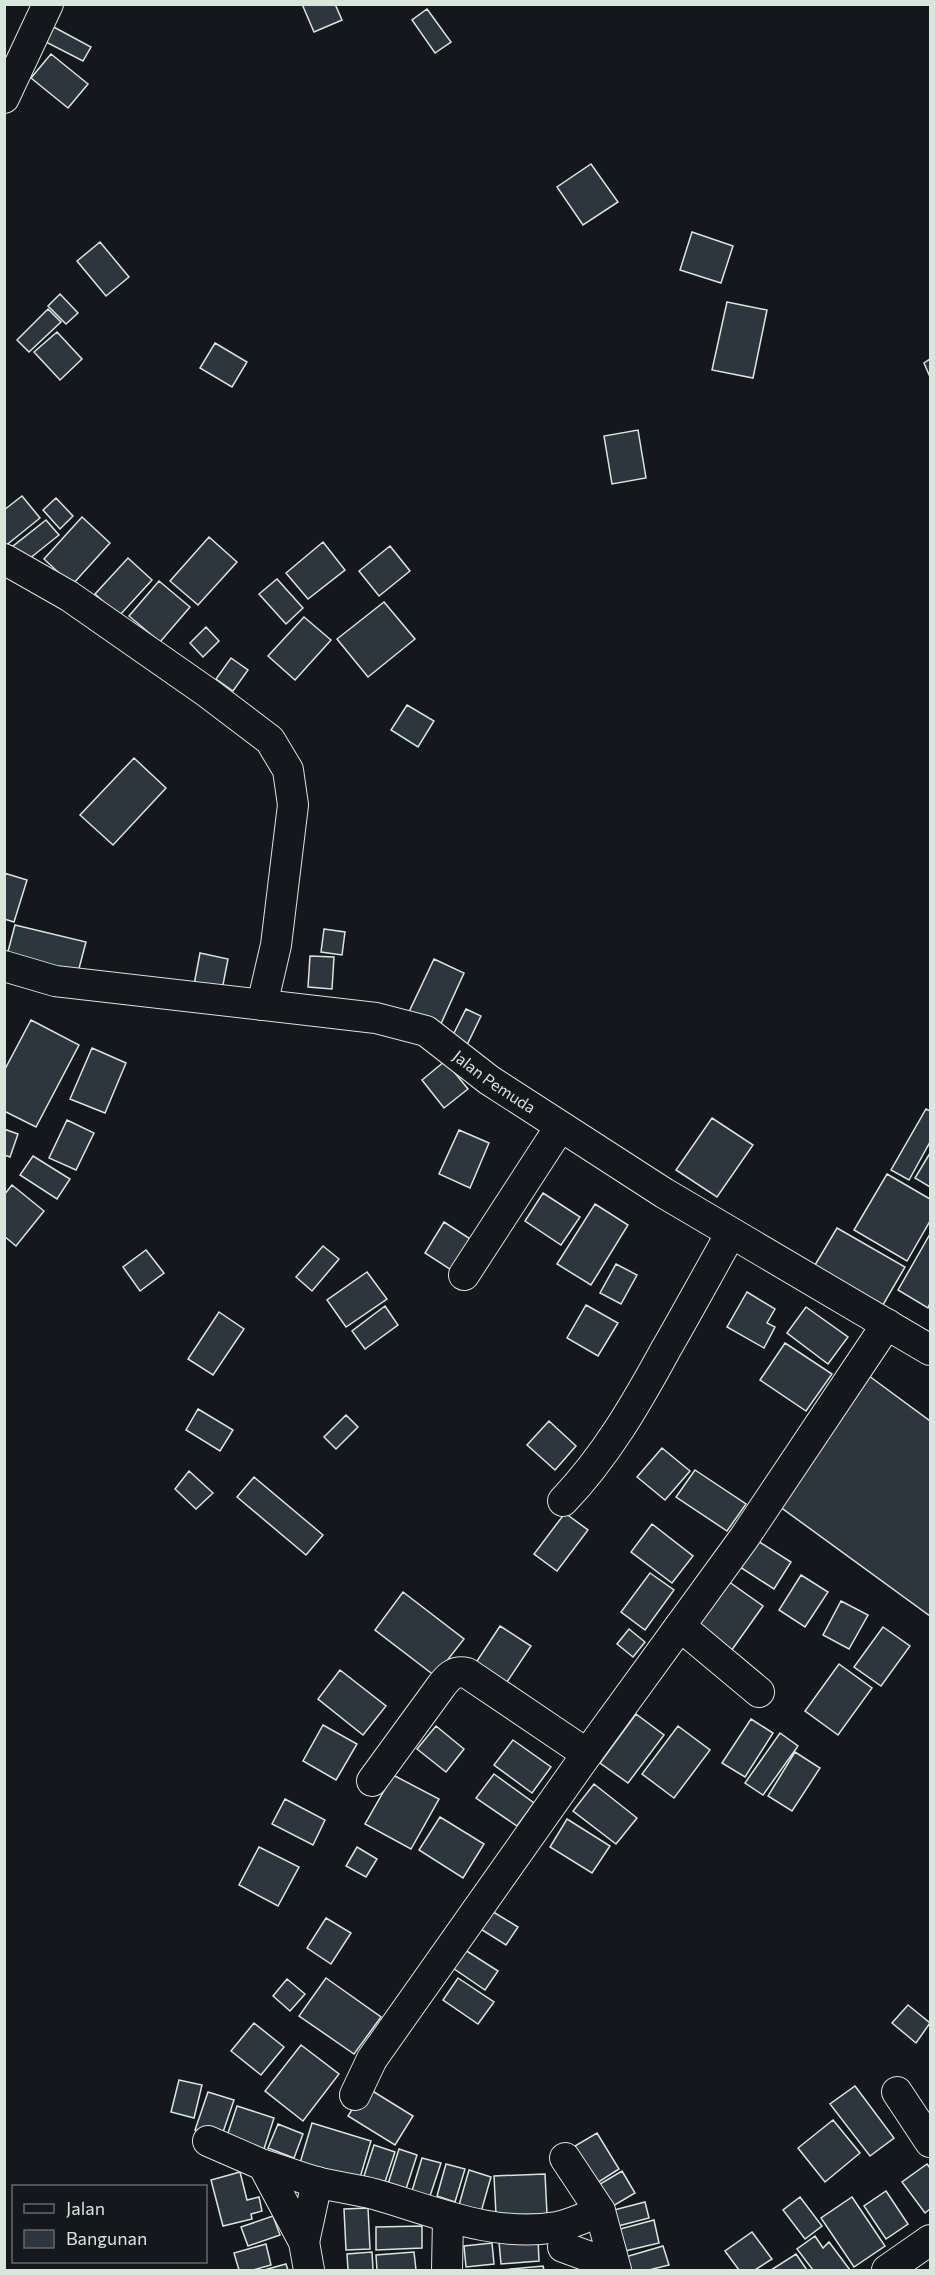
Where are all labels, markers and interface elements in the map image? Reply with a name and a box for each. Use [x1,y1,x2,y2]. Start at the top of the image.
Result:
street label: Jalan Pemuda [450,1046,539,1117]
legend [12,2185,207,2263]
text: Jalan [66,2197,105,2219]
text: Bangunan [66,2227,147,2249]

